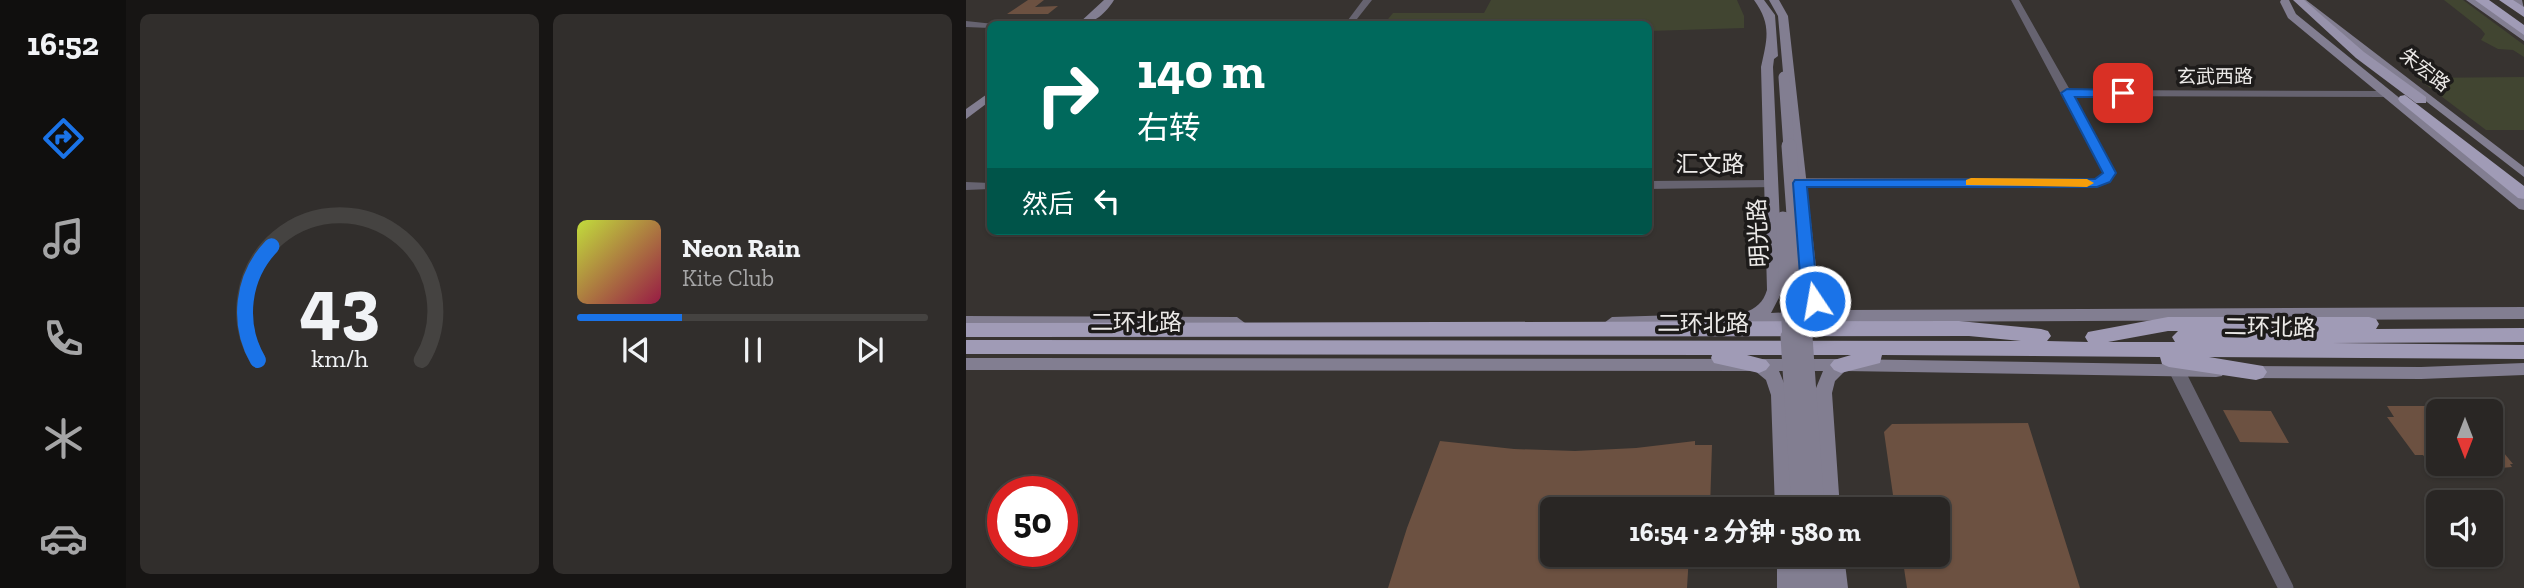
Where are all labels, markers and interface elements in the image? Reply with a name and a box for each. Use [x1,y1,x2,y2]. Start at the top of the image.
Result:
text: 16:52 [27,25,99,63]
text: 140 m [1137,42,1265,101]
street label: 朱宏路 [2395,43,2455,97]
icon: right [1022,49,1113,140]
pin [2093,63,2153,123]
street label: 玄武西路 [2177,65,2253,88]
icon: arrive [2104,74,2142,112]
text: 右转 [1137,109,1201,147]
icon: directions [39,114,88,163]
street label: 汇文路 [1676,150,1745,178]
icon: left [1088,182,1126,220]
text: 然后 [1022,188,1074,220]
street label: 明光路 [1742,198,1774,268]
icon: music [39,214,88,263]
text: Neon Rain [682,232,800,264]
text: 43 [299,261,380,349]
text: Kite Club [682,264,774,292]
position arrow [1778,264,1852,338]
street label: 二环北路 [1090,308,1182,336]
street label: 二环北路 [1657,309,1749,337]
street label: 二环北路 [2224,312,2316,342]
icon: phone [39,314,88,363]
icon: previous [617,331,655,369]
icon: pause [734,331,772,369]
icon: next [851,331,889,369]
text: km/h [311,343,368,373]
north arrow [2426,399,2502,476]
map controls [2426,399,2503,567]
icon: climate [39,414,88,463]
speed limit sign: 50 [987,476,1078,567]
button: sound [2426,490,2503,567]
icon: car [39,514,88,563]
text: 16:54 · 2 分钟 · 580 m [1629,516,1861,548]

